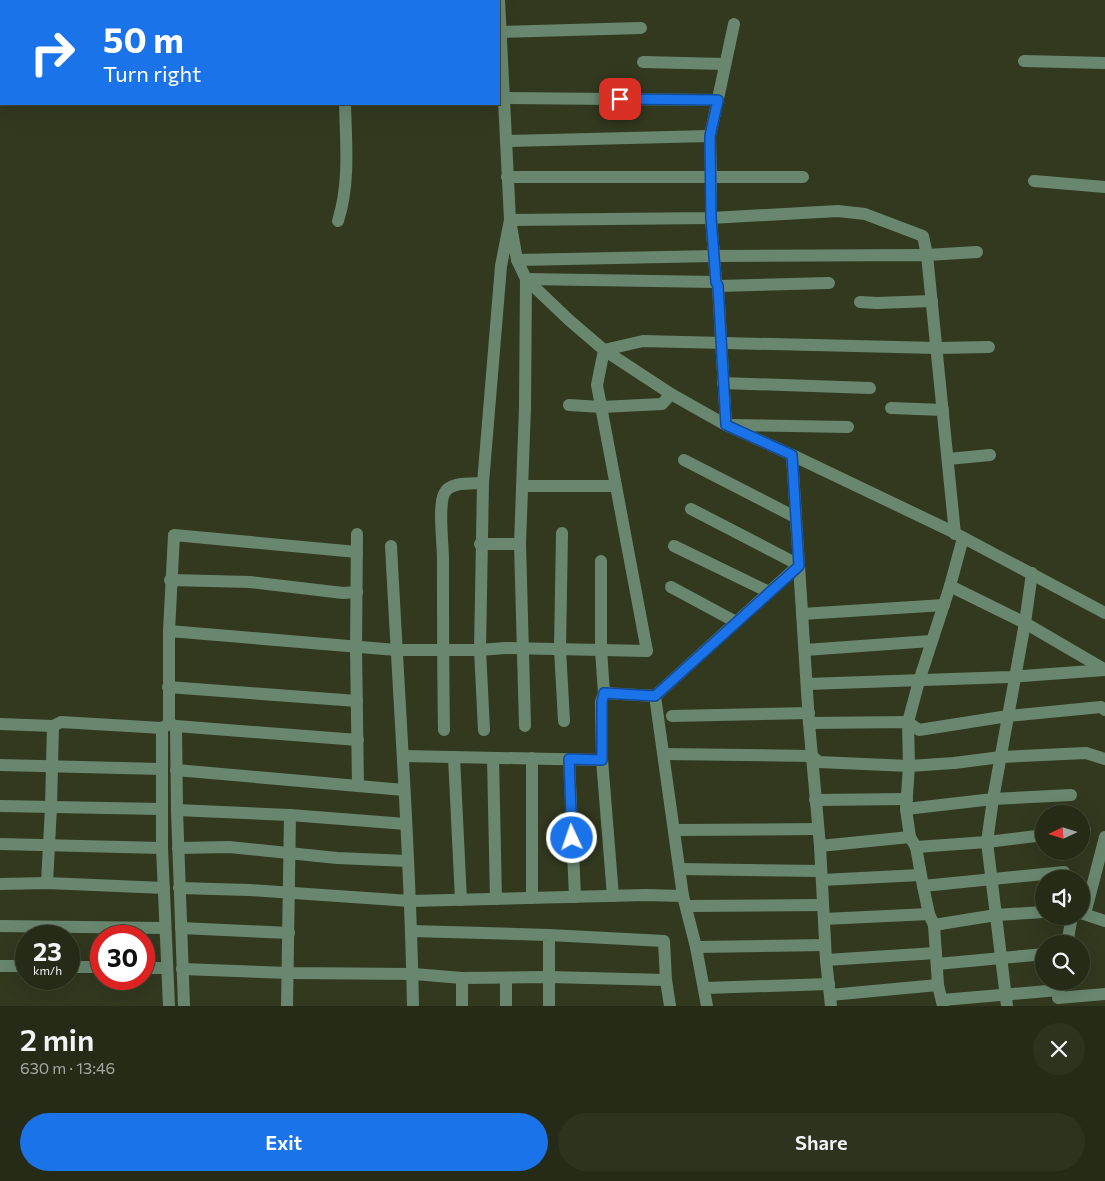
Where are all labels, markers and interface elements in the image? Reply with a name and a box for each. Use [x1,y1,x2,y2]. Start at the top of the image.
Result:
text: 50 m [103,17,184,60]
icon: right [20,20,85,85]
text: Turn right [103,60,201,87]
pin [599,78,641,120]
icon: arrive [606,85,634,113]
north arrow [1035,805,1090,860]
map controls [1035,805,1090,990]
position arrow [545,811,597,863]
button: sound [1035,870,1090,925]
speed limit sign: 30 [90,925,155,990]
button: search [1035,935,1090,990]
text: 23 [33,936,62,966]
text: km/h [33,963,62,977]
text: 2 min [20,1020,94,1057]
button: close [1033,1023,1085,1075]
text: 630 m · 13:46 [20,1058,115,1077]
button: Exit [20,1113,548,1171]
button: Share [558,1113,1085,1171]

